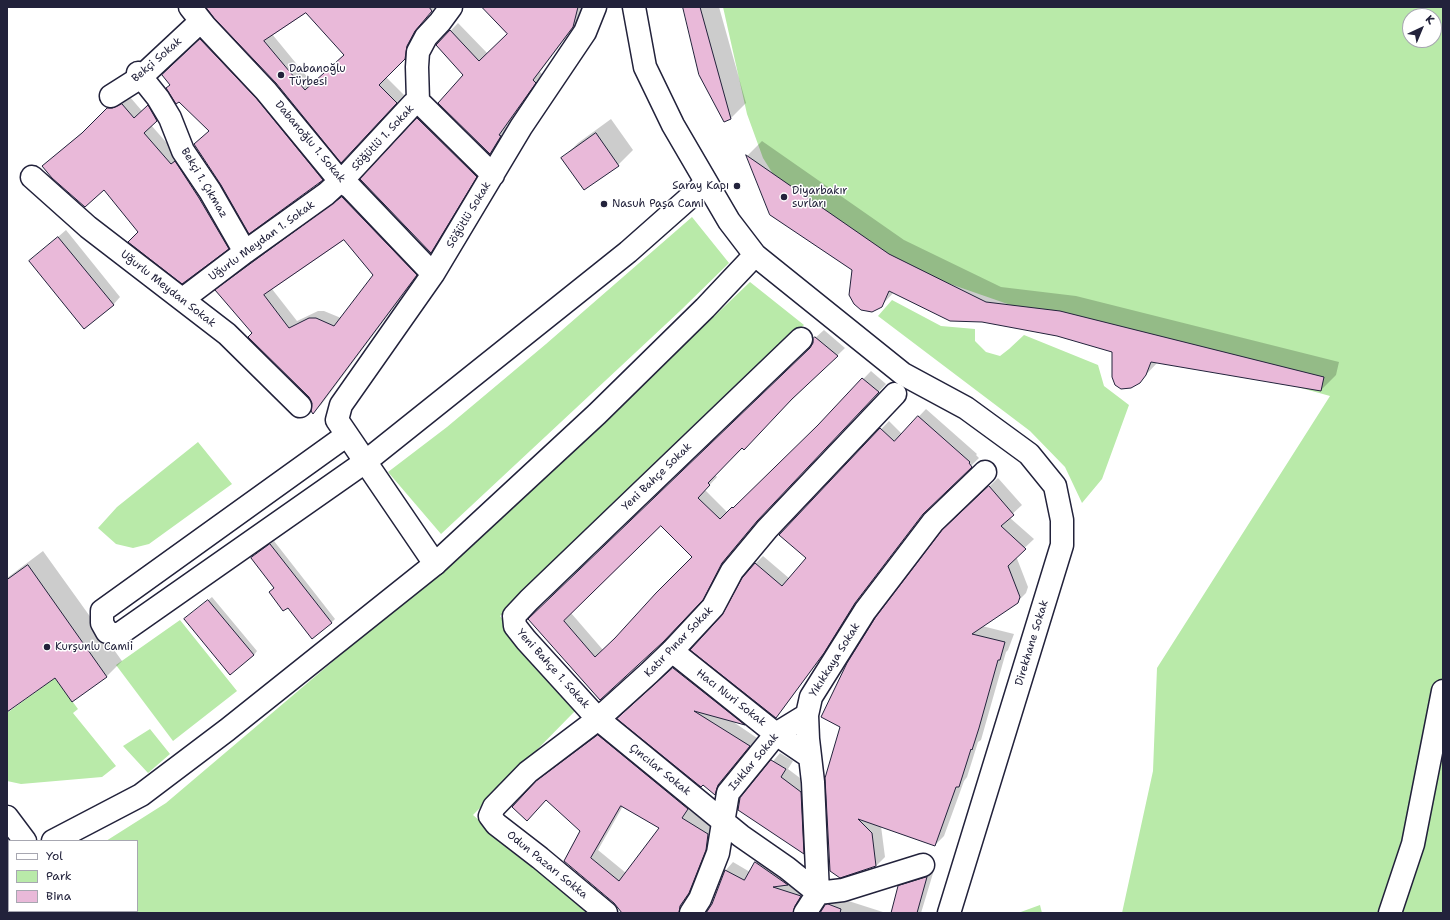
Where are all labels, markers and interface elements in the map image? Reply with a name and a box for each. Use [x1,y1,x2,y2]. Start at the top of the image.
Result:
north arrow [1402,8,1442,48]
text: K [1422,12,1438,28]
street label: Bekçi Sokak [129,35,185,85]
place label: Dabanoğlu Türbesi [289,62,346,88]
marker: Dabanoğlu Türbesi [276,70,286,80]
street label: Dabanoğlu 1. Sokak [272,99,348,185]
street label: Söğütlü 1. Sokak [349,102,417,174]
street label: Bekçi 1. Çıkmaz [178,146,230,220]
street label: Söğütlü Sokak [444,179,494,251]
place label: Saray Kapı [672,179,729,193]
marker: Saray Kapı [732,181,742,191]
place label: Diyarbakır surları [792,184,848,210]
marker: Diyarbakır surları [779,192,789,202]
place label: Nasuh Paşa Cami [612,197,704,211]
street label: Uğurlu Meydan 1. Sokak [206,198,318,284]
marker: Nasuh Paşa Cami [599,199,609,209]
street label: Uğurlu Meydan Sokak [118,248,218,330]
street label: Yeni Bahçe Sokak [619,440,695,514]
street label: Direkhane Sokak [1013,599,1051,687]
street label: Katır Pınar Sokak [642,604,716,680]
street label: Yıkıkkaya Sokak [807,620,863,700]
street label: Yeni Bahçe 1. Sokak [514,626,592,712]
place label: Kurşunlu Camii [55,640,133,654]
marker: Kurşunlu Camii [42,642,52,652]
street label: Hacı Nuri Sokak [694,667,768,729]
street label: Isıklar Sokak [726,731,782,793]
street label: Çıncılar Sokak [627,741,693,799]
street label: Odun Pazarı Sokka [504,828,590,902]
legend [8,840,138,912]
text: Yol [46,848,63,864]
text: Park [46,868,72,884]
text: Bina [46,888,71,904]

